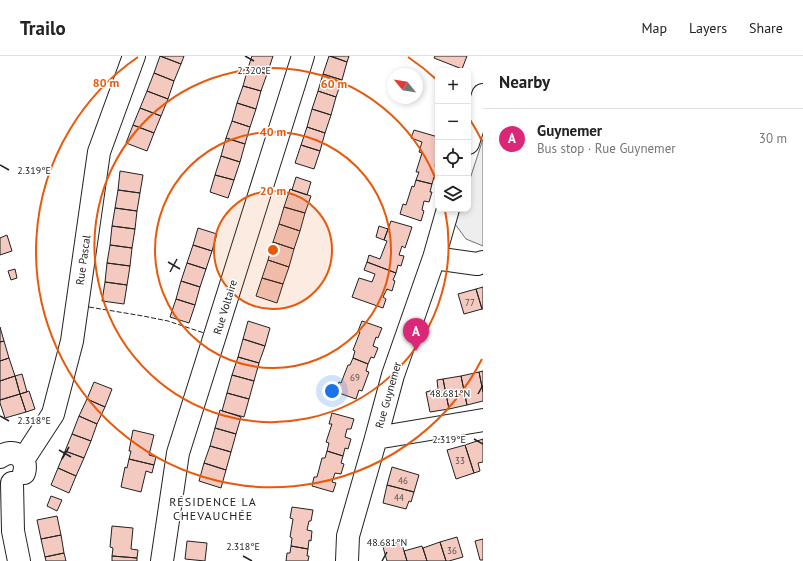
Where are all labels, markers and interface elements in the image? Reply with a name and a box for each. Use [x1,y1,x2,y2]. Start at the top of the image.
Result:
text: Trailo [20,16,66,40]
text: Map [641,19,667,37]
text: Layers [689,19,727,37]
text: Share [749,19,783,37]
text: 2.320°E [237,64,271,77]
north arrow [387,68,423,104]
map controls [435,68,471,212]
button: + [435,68,471,104]
text: Nearby [499,71,550,93]
text: 80 m [93,75,119,90]
text: 60 m [321,76,347,91]
button: − [435,104,471,140]
text: Guynemer [537,121,602,140]
text: 40 m [260,124,286,139]
text: A [508,130,516,147]
text: 30 m [759,130,787,147]
button: locate [435,140,471,176]
text: Bus stop · Rue Guynemer [537,140,676,157]
text: 2.319°E [17,164,51,177]
button: layers [435,176,471,212]
text: 20 m [260,183,286,198]
street label: Rue Pascal [73,233,94,286]
centre of rings [266,243,280,257]
street label: Rue Voltaire [210,277,240,336]
house number: 77 [465,297,475,308]
pin: A [403,318,429,351]
street label: Rue Guynemer [372,360,404,430]
house number: 69 [350,372,360,383]
your location [322,381,342,401]
text: 48.681°N [430,387,470,400]
text: 2.318°E [17,414,51,427]
text: 2.319°E [432,433,466,446]
house number: 33 [455,455,465,466]
house number: 46 [398,475,408,486]
house number: 44 [394,492,404,503]
district label: RÉSIDENCE LA CHEVAUCHÉE [169,494,257,523]
text: 48.681°N [367,536,407,549]
text: 2.318°E [226,540,260,553]
house number: 36 [447,545,457,556]

